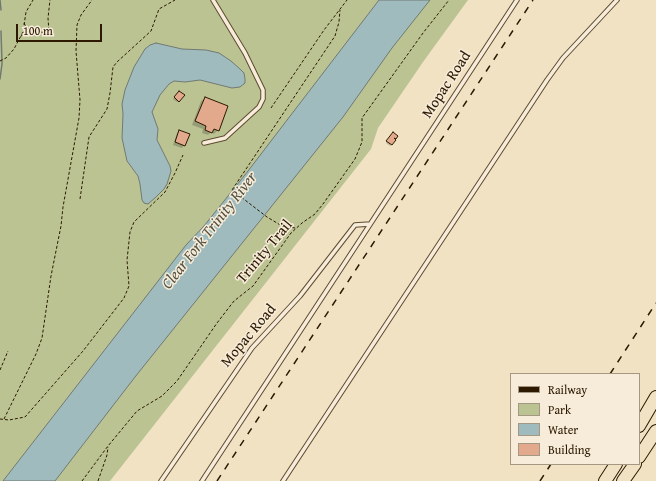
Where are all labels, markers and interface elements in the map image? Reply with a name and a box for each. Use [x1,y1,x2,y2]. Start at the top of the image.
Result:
scale bar [18,16,104,42]
text: 100 m [23,22,53,39]
street label: Mopac Road [419,48,475,122]
water label: Clear Fork Trinity River [158,169,262,293]
street label: Trinity Trail [233,217,297,287]
street label: Mopac Road [218,301,280,371]
legend [510,373,640,465]
text: Railway [548,381,587,398]
text: Park [548,401,571,418]
text: Water [548,421,578,438]
text: Building [548,441,591,458]

